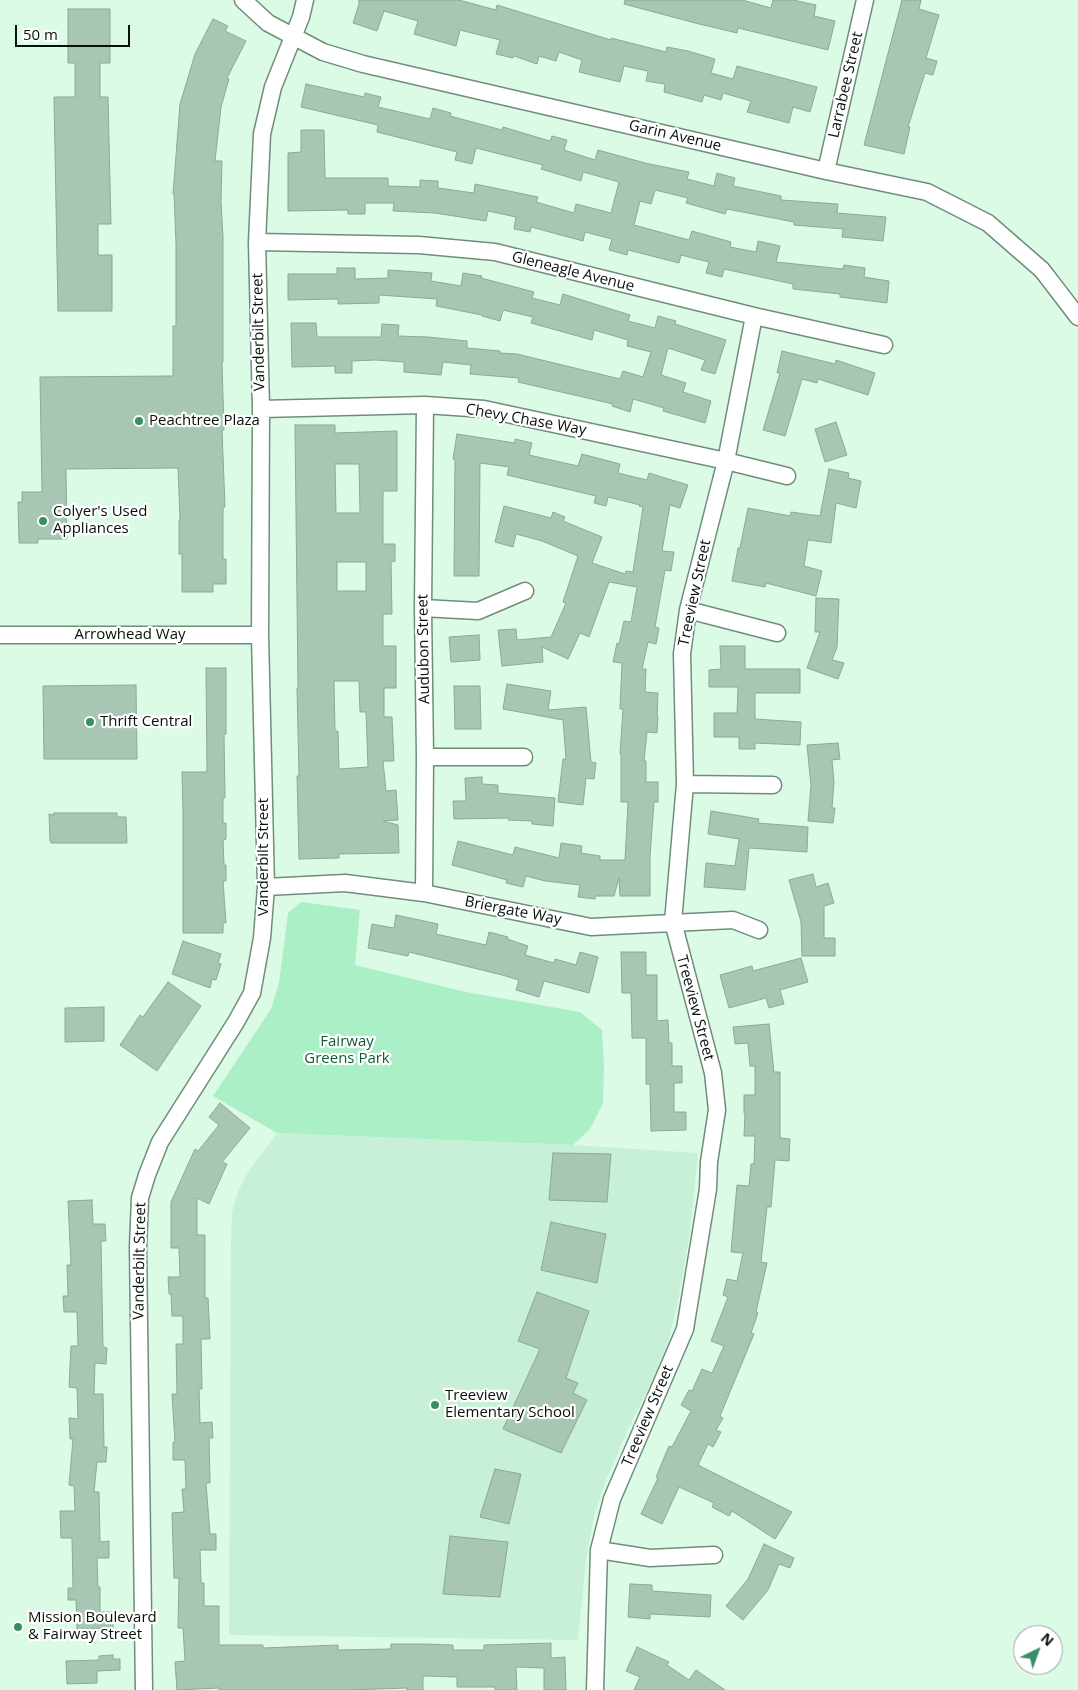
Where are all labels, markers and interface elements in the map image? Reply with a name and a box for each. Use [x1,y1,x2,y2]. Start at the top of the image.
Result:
scale bar [18,15,132,47]
text: 50 m [23,24,58,44]
street label: Larrabee Street [825,30,867,140]
street label: Garin Avenue [627,117,723,155]
street label: Gleneagle Avenue [510,248,636,296]
street label: Vanderbilt Street [249,273,269,391]
street label: Chevy Chase Way [464,401,588,439]
place label: Peachtree Plaza [149,412,260,430]
marker: Peachtree Plaza [133,415,145,427]
place label: Colyer's Used Appliances [53,503,147,538]
marker: Colyer's Used Appliances [37,515,49,527]
street label: Treeview Street [675,538,715,648]
street label: Audubon Street [414,594,434,704]
street label: Arrowhead Way [74,626,186,644]
place label: Thrift Central [100,713,192,731]
marker: Thrift Central [84,716,96,728]
street label: Vanderbilt Street [255,798,273,916]
street label: Briergate Way [463,893,563,929]
street label: Treeview Street [672,953,718,1063]
park label: Fairway Greens Park [304,1033,390,1068]
street label: Vanderbilt Street [130,1202,150,1320]
street label: Treeview Street [619,1363,677,1469]
place label: Treeview Elementary School [445,1387,575,1422]
marker: Treeview Elementary School [429,1399,441,1411]
place label: Mission Boulevard & Fairway Street [28,1609,157,1644]
marker: Mission Boulevard & Fairway Street [12,1621,24,1633]
north arrow [1013,1625,1063,1675]
text: N [1037,1628,1058,1650]

